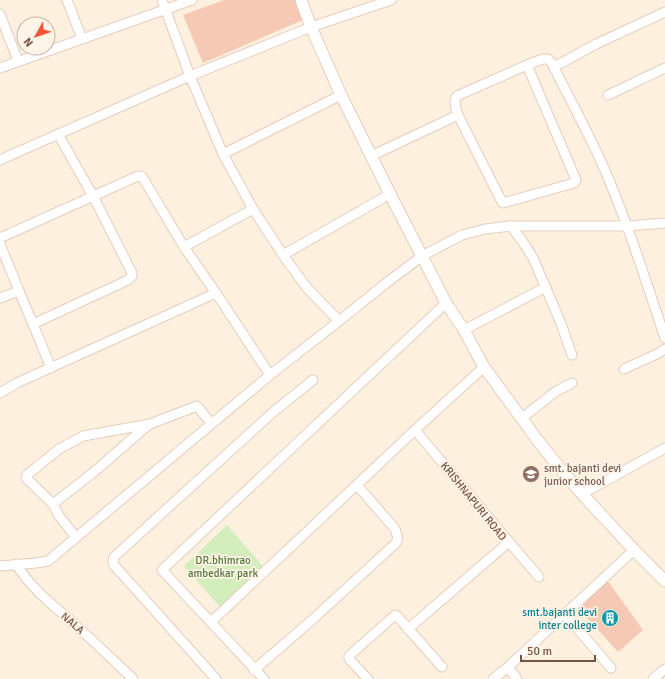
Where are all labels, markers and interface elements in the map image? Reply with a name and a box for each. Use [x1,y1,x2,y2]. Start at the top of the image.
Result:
north arrow [16,16,56,56]
text: N [21,35,36,49]
street label: KRISHNAPURI ROAD [438,459,509,543]
place label: smt. bajanti devi junior school [544,462,621,488]
school or university icon: smt. bajanti devi junior school [521,464,541,484]
park label: DR.bhimrao ambedkar park [188,554,258,580]
place label: smt.bajanti devi inter college [522,606,597,632]
building icon: smt.bajanti devi inter college [600,608,620,628]
street label: NALA [58,610,87,637]
scale bar [521,637,595,663]
text: 50 m [527,644,552,659]

